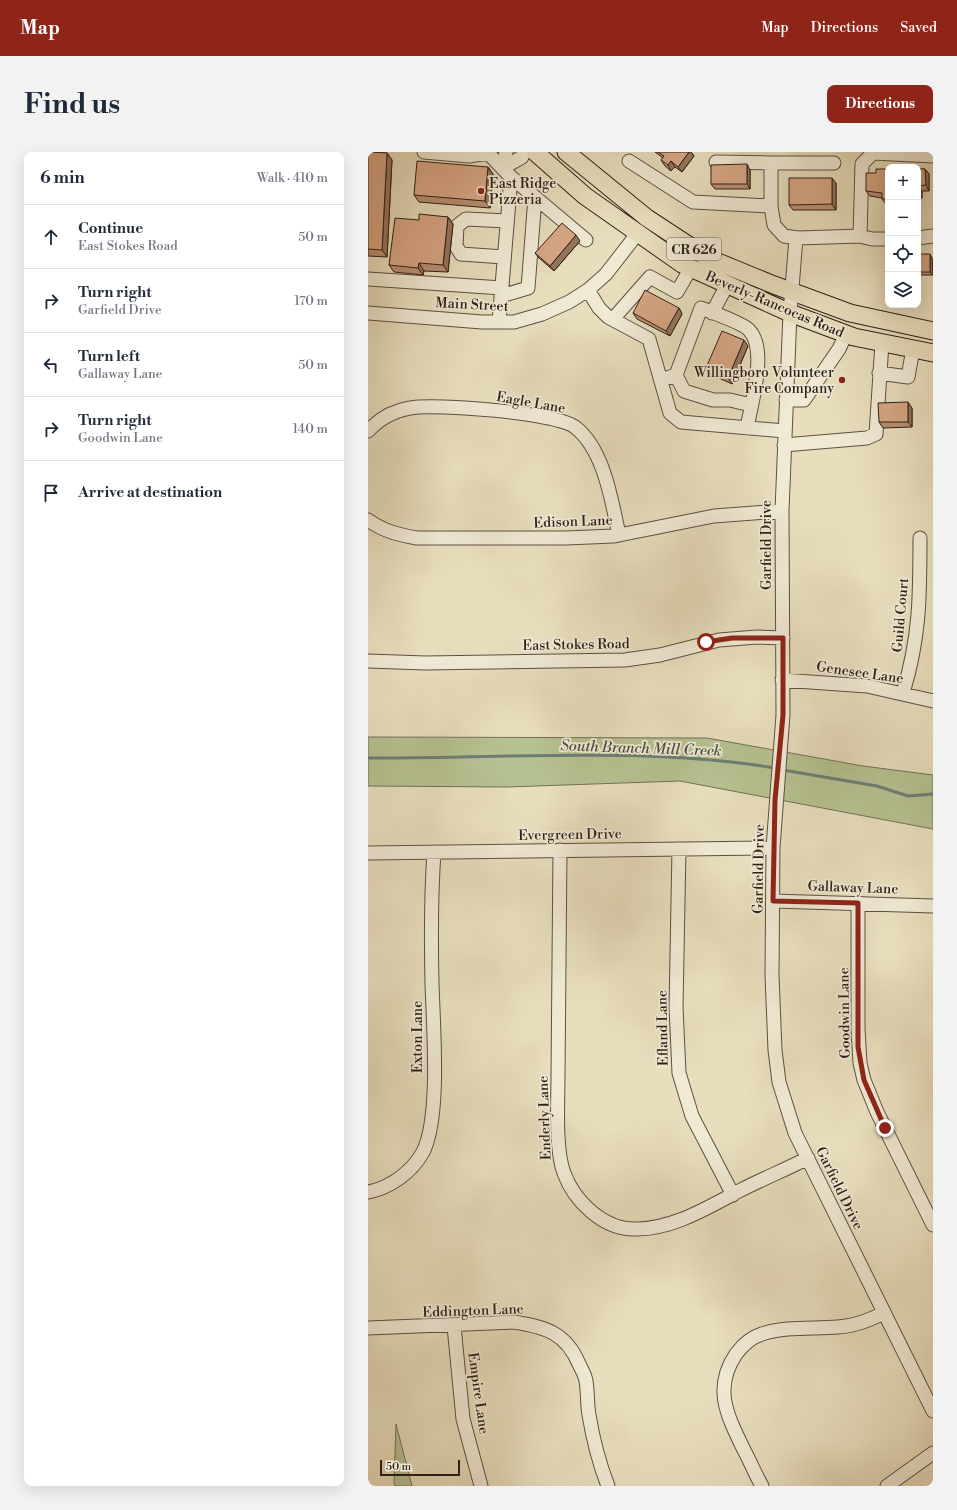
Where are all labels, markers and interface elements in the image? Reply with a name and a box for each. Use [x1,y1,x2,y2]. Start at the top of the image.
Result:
text: Map [20,16,60,40]
text: Map [761,19,789,37]
text: Directions [811,19,878,37]
text: Saved [900,19,937,37]
button: Directions [827,85,933,123]
text: Find us [24,87,120,122]
map controls [885,164,921,308]
button: + [885,164,921,200]
text: 6 min [40,167,85,189]
text: Walk · 410 m [257,170,328,186]
place label: East Ridge Pizzeria [489,175,556,209]
marker: East Ridge Pizzeria [476,186,486,196]
button: − [885,200,921,236]
text: Continue [78,219,143,238]
icon: ahead [40,226,62,248]
text: 50 m [298,229,328,245]
button: locate [885,236,921,272]
text: East Stokes Road [78,238,178,254]
road number: CR 626 [667,238,721,260]
street label: Beverly-Rancocas Road [702,267,847,342]
button: layers [885,272,921,308]
text: Turn right [78,283,152,302]
icon: right [40,290,62,312]
text: 170 m [294,293,328,309]
street label: Main Street [435,294,509,316]
text: Garfield Drive [78,302,162,318]
text: Turn left [78,347,140,366]
icon: left [40,354,62,376]
text: 50 m [298,357,328,373]
place label: Willingboro Volunteer Fire Company [693,364,834,398]
text: Gallaway Lane [78,366,162,382]
marker: Willingboro Volunteer Fire Company [837,375,847,385]
street label: Eagle Lane [495,388,567,418]
text: Turn right [78,411,152,430]
icon: right [40,418,62,440]
text: 140 m [292,421,328,437]
text: Goodwin Lane [78,430,163,446]
icon: arrive [40,482,62,504]
text: Arrive at destination [78,483,222,502]
street label: Garfield Drive [758,500,776,590]
street label: Edison Lane [533,512,613,532]
street label: Guild Court [889,577,913,653]
route start [697,633,715,651]
street label: East Stokes Road [522,635,630,655]
street label: Genesee Lane [815,658,905,688]
water label: South Branch Mill Creek [560,736,722,761]
street label: Garfield Drive [749,824,769,914]
street label: Evergreen Drive [518,825,622,845]
street label: Gallaway Lane [807,877,899,899]
street label: Goodwin Lane [835,967,855,1059]
street label: Efland Lane [653,990,673,1066]
street label: Exton Lane [409,1001,427,1073]
street label: Enderly Lane [535,1075,555,1161]
route end [876,1119,894,1137]
street label: Garfield Drive [811,1144,867,1233]
street label: Eddington Lane [422,1300,524,1322]
street label: Empire Lane [463,1351,493,1435]
scale bar [380,1458,460,1477]
text: 50 m [386,1460,411,1474]

